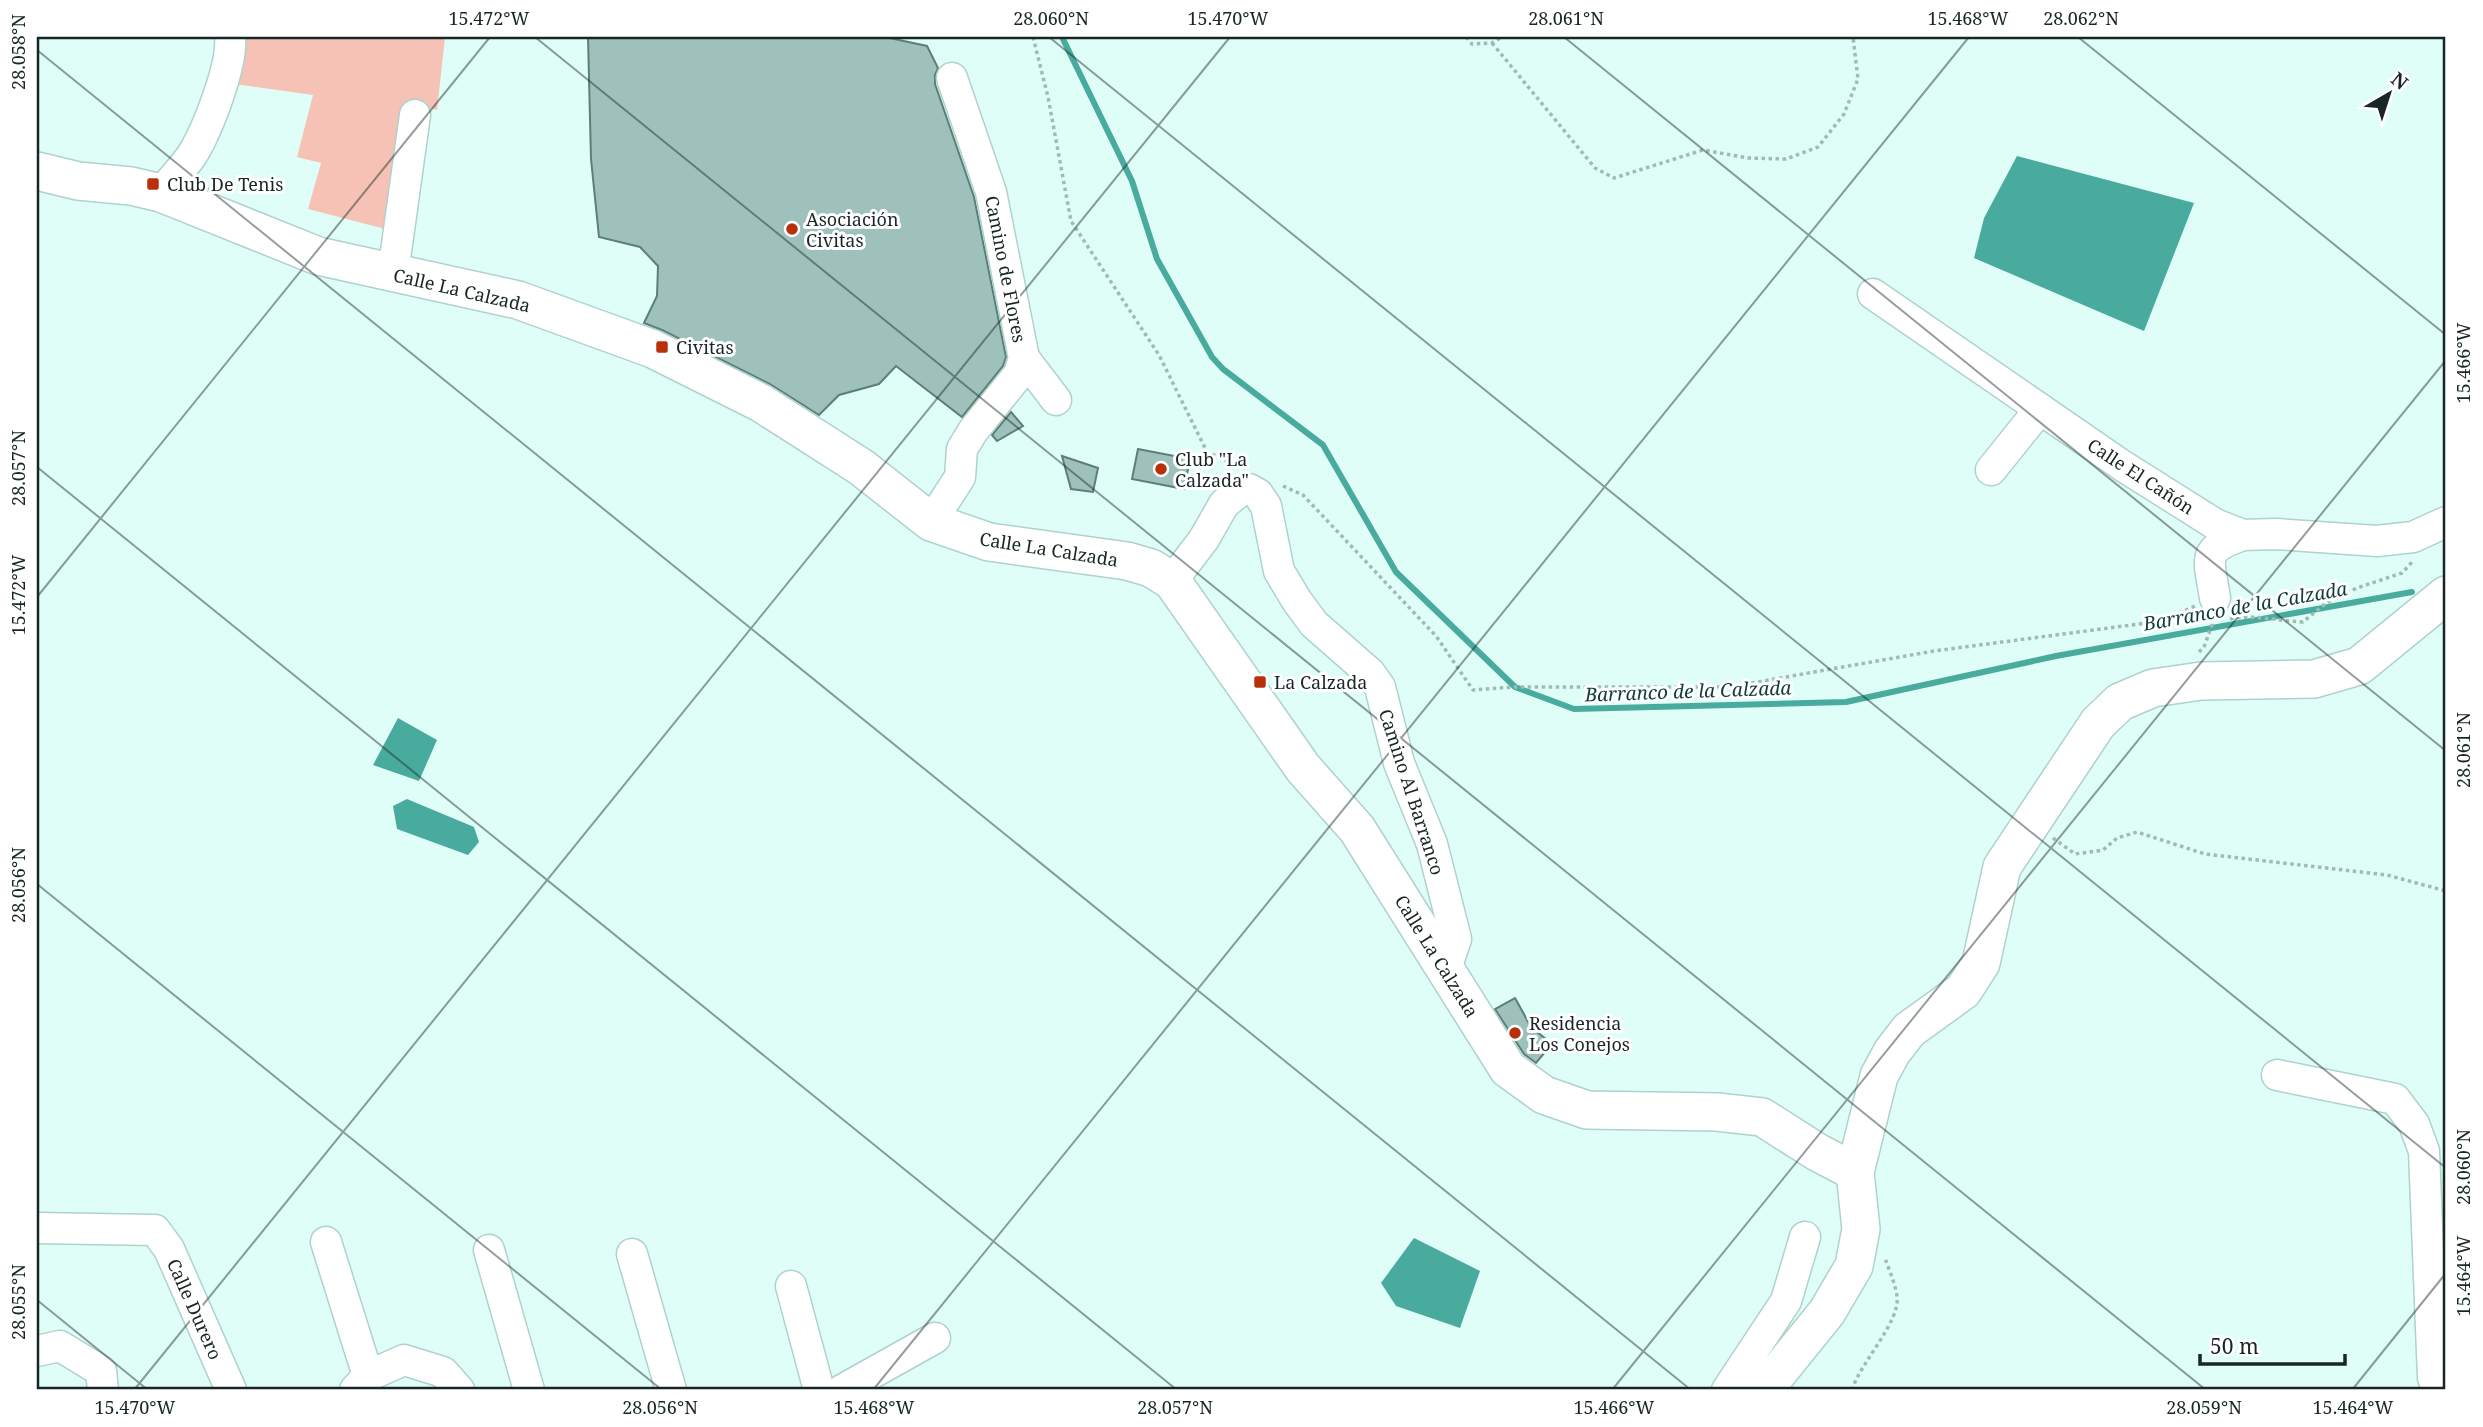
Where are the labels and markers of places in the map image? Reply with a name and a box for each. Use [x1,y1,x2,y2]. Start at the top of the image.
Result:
place label: Club De Tenis [167,172,283,196]
marker: Club De Tenis [145,176,161,192]
place label: Asociación Civitas [806,207,899,252]
marker: Asociación Civitas [784,221,800,237]
place label: Civitas [676,335,734,359]
marker: Civitas [654,339,670,355]
place label: Club "La Calzada" [1175,447,1249,492]
marker: Club "La Calzada" [1153,461,1169,477]
place label: La Calzada [1274,670,1367,694]
marker: La Calzada [1252,674,1268,690]
place label: Residencia Los Conejos [1529,1011,1630,1056]
marker: Residencia Los Conejos [1507,1025,1523,1041]

